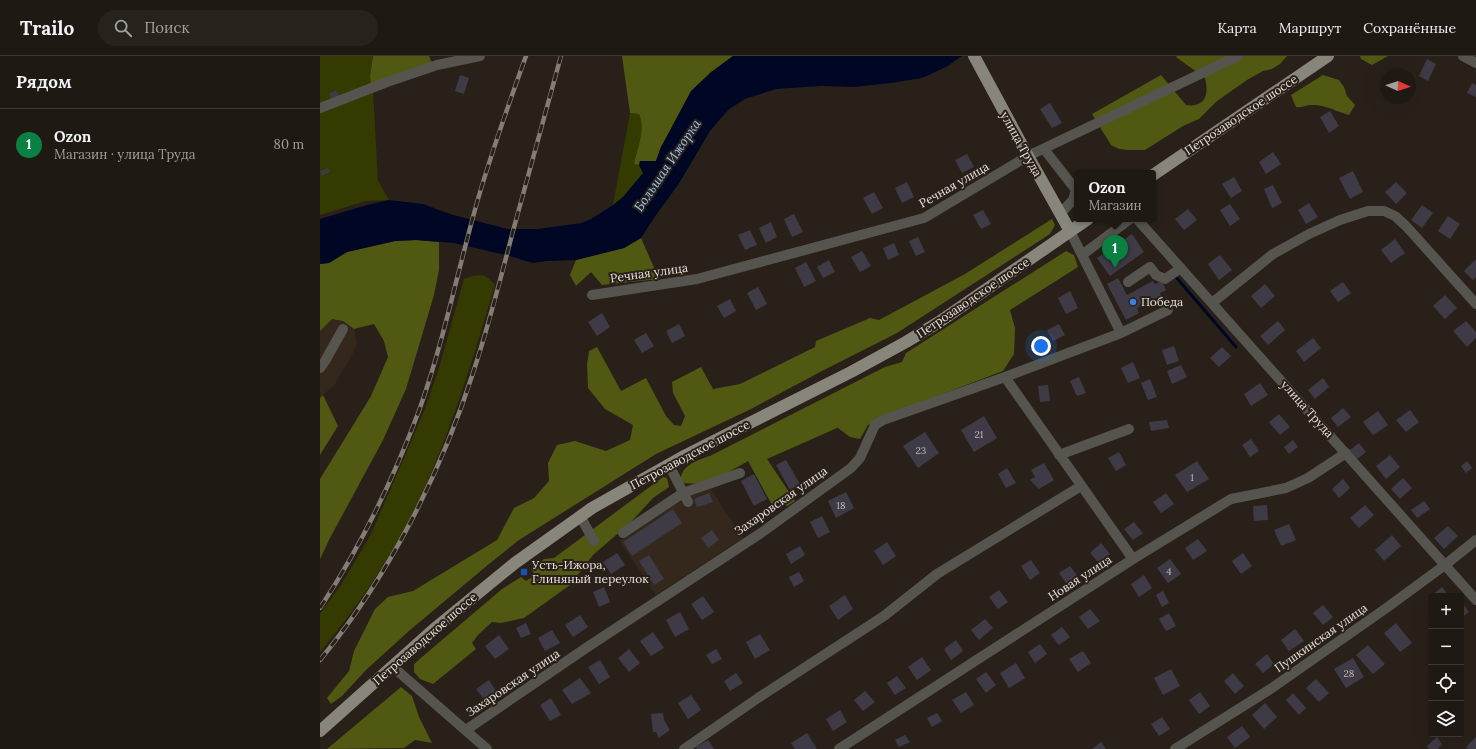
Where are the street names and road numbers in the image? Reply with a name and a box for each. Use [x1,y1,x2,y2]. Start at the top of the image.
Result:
street label: Петрозаводское шоссе [1181,71,1301,158]
street label: улица Труда [997,109,1045,179]
street label: Речная улица [916,158,991,211]
street label: Петрозаводское шоссе [913,254,1033,341]
street label: Речная улица [609,260,689,285]
street label: улица Труда [1278,377,1337,440]
street label: Петрозаводское шоссе [627,416,752,492]
street label: Захаровская улица [731,463,830,538]
street label: Новая улица [1045,551,1114,604]
street label: Петрозаводское шоссе [370,589,480,688]
street label: Пушкинская улица [1271,600,1370,675]
street label: Захаровская улица [463,646,562,719]

